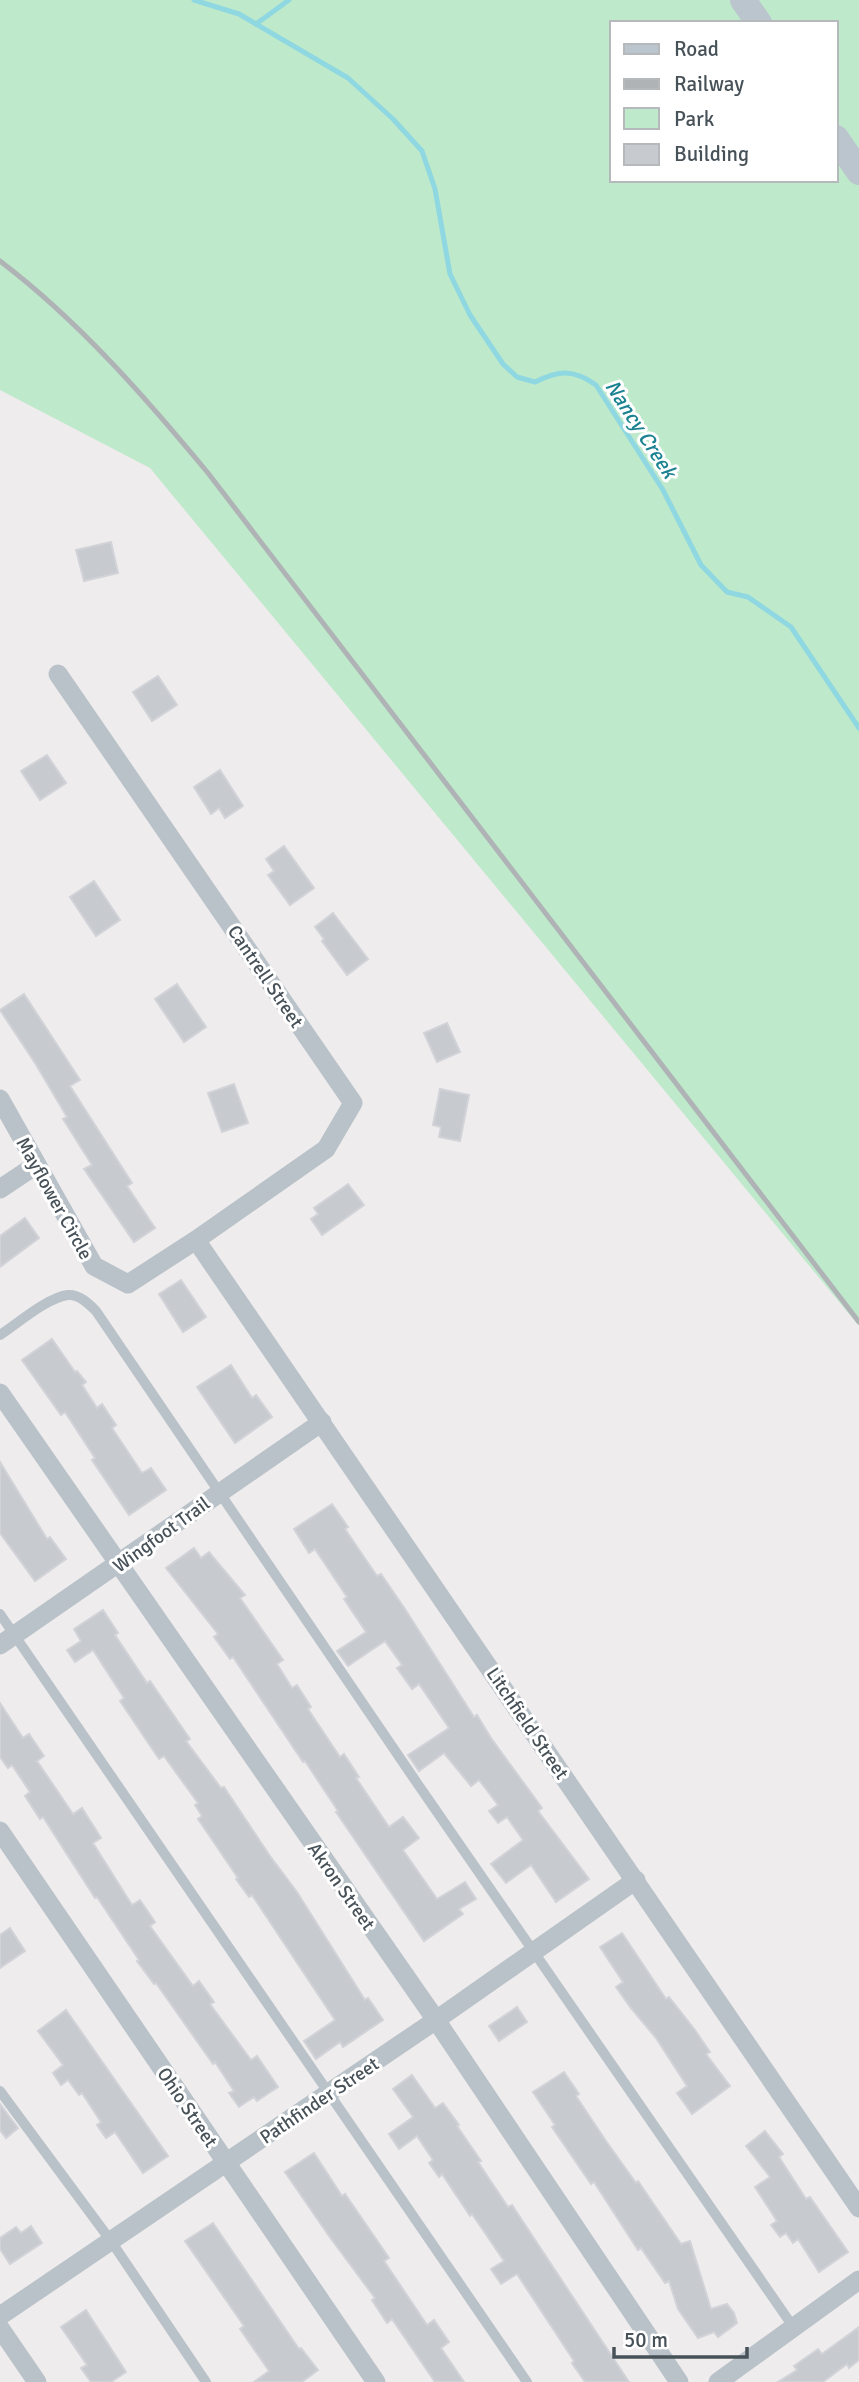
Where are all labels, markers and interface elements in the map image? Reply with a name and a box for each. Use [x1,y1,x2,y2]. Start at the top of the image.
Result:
legend [610,21,838,182]
text: Road [674,36,719,62]
text: Railway [674,71,744,97]
text: Park [674,106,715,132]
text: Building [674,141,749,167]
water label: Nancy Creek [600,375,684,485]
street label: Cantrell Street [222,921,309,1033]
street label: Mayflower Circle [11,1133,98,1264]
street label: Wingfoot Trail [108,1492,215,1578]
street label: Litchfield Street [481,1663,574,1785]
street label: Akron Street [302,1838,380,1935]
street label: Pathfinder Street [255,2052,384,2149]
street label: Ohio Street [152,2063,223,2153]
scale bar [614,2316,747,2360]
text: 50 m [624,2327,668,2353]

